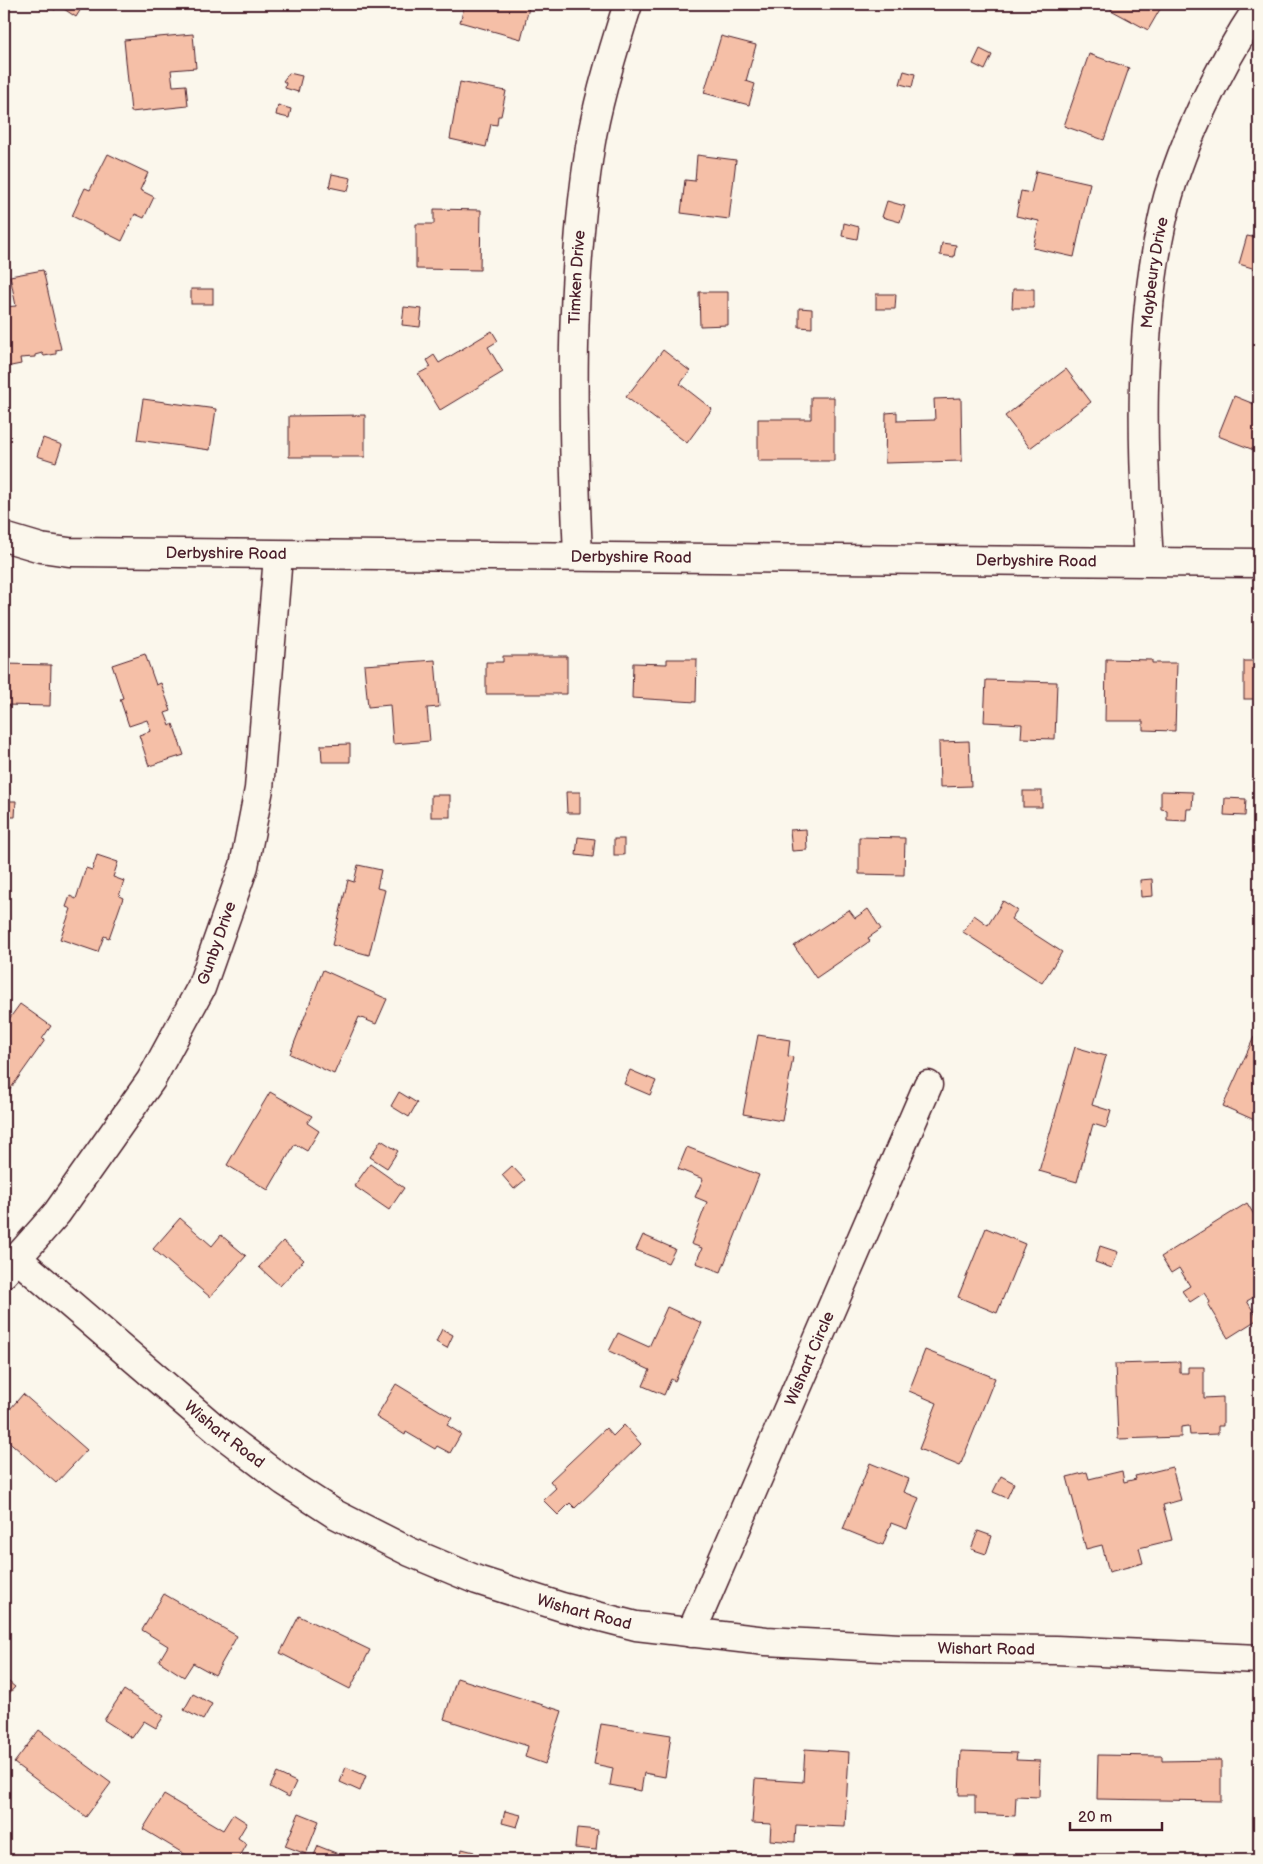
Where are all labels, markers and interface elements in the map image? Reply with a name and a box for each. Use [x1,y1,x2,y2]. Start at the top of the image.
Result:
street label: Maybeury Drive [1137,215,1172,329]
street label: Timken Drive [565,229,589,324]
street label: Derbyshire Road [165,543,287,564]
street label: Derbyshire Road [570,547,692,567]
street label: Derbyshire Road [975,551,1097,571]
street label: Gunby Drive [193,899,240,988]
street label: Wishart Circle [781,1308,839,1409]
street label: Wishart Road [180,1397,268,1472]
street label: Wishart Road [534,1590,634,1634]
street label: Wishart Road [938,1639,1035,1659]
scale bar [1070,1799,1163,1831]
text: 20 m [1078,1808,1112,1827]

